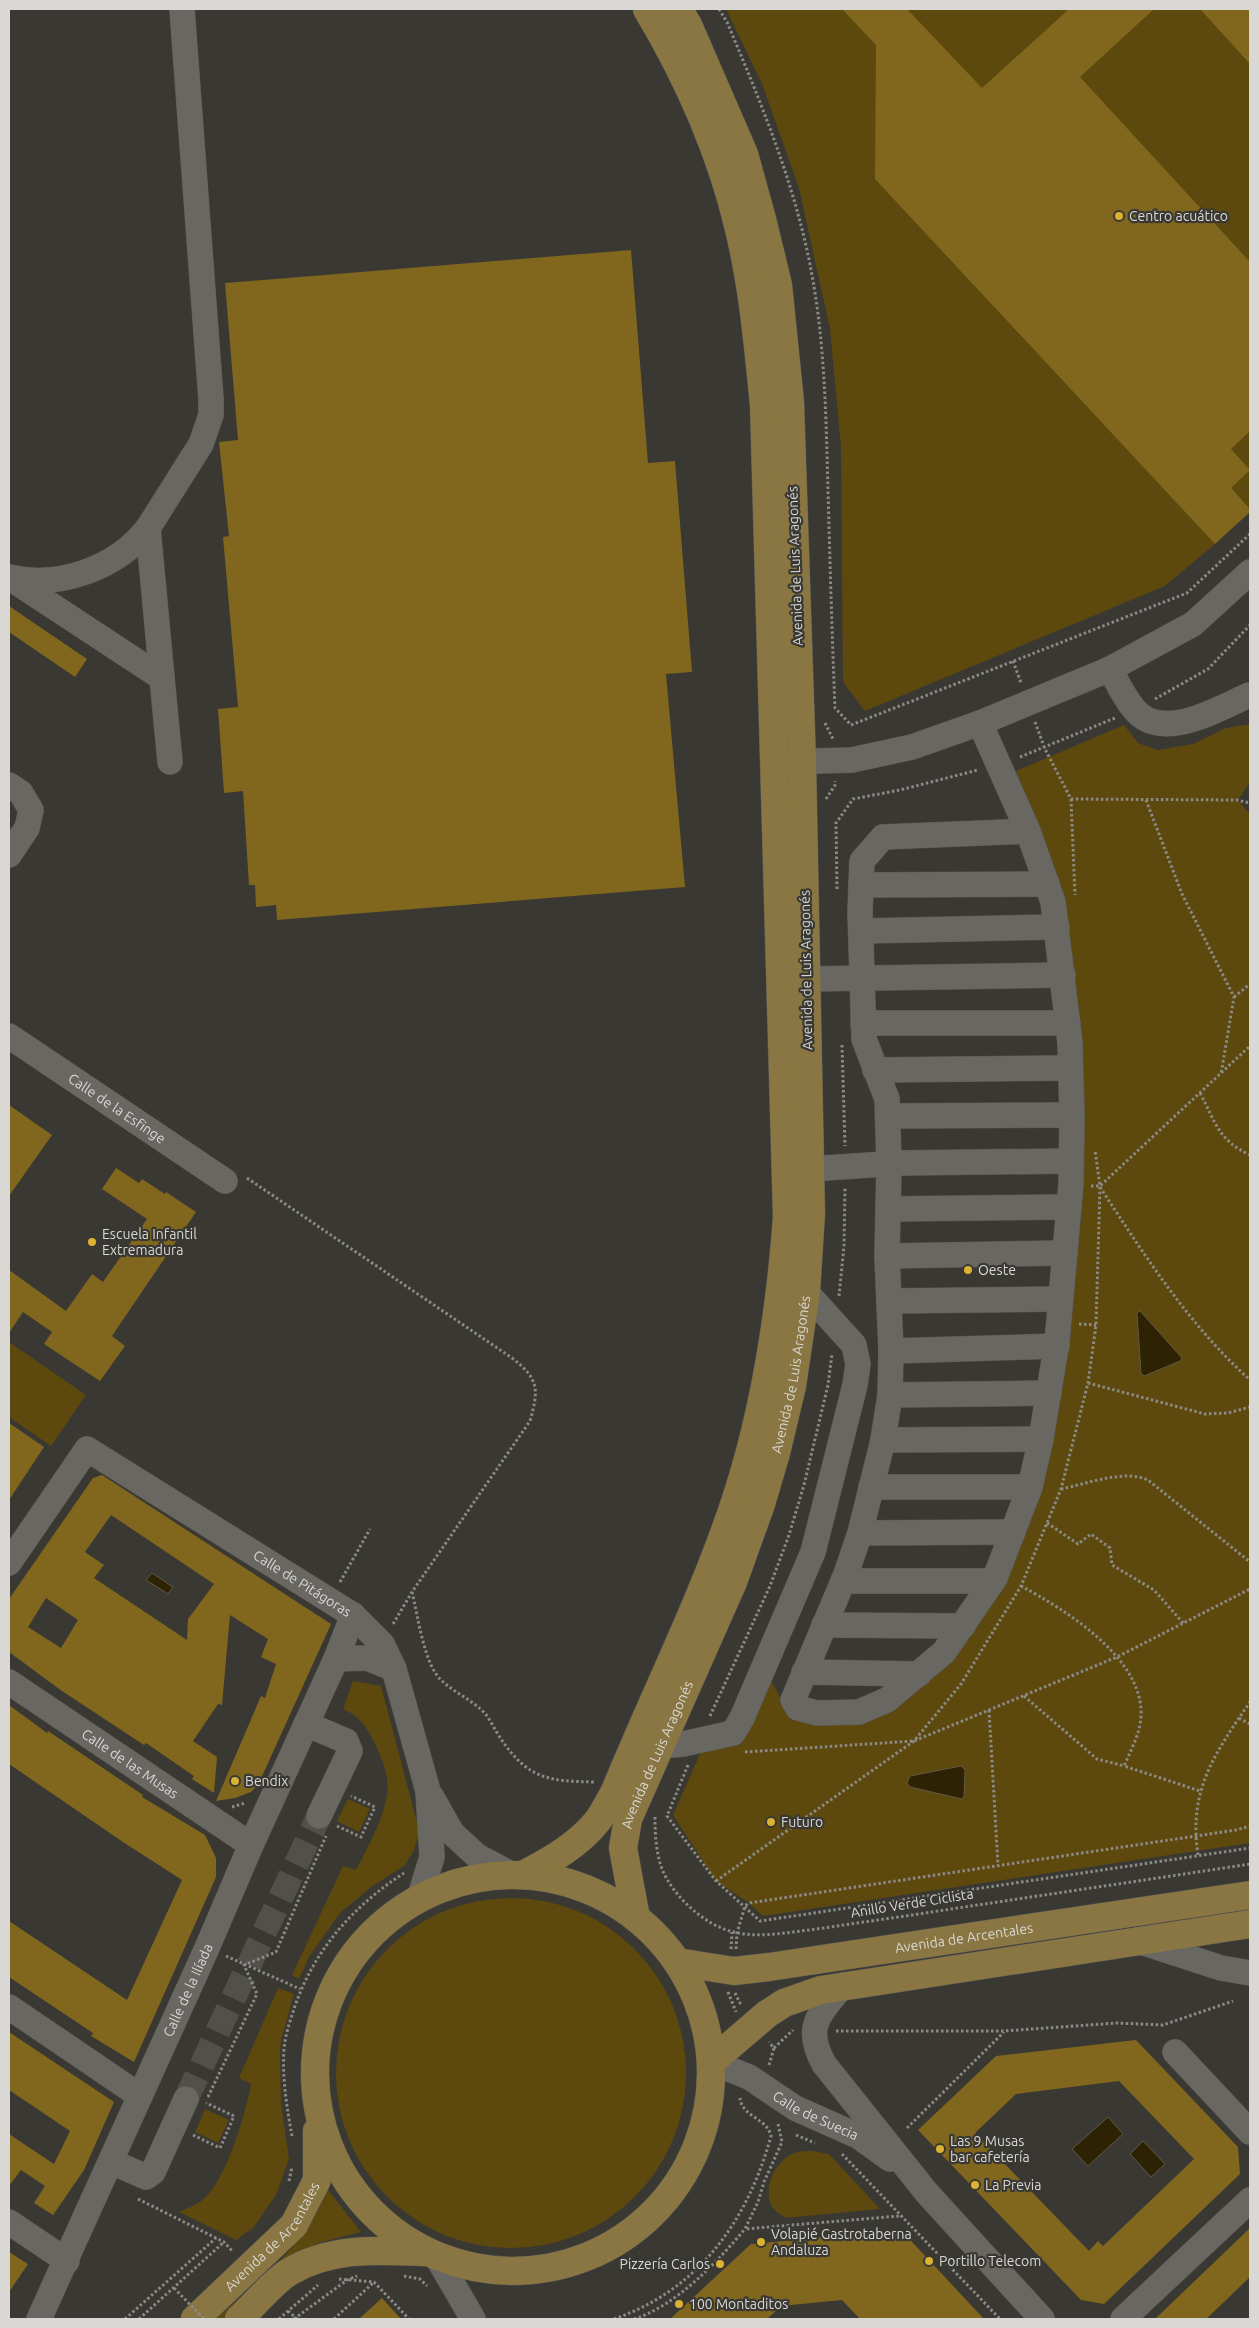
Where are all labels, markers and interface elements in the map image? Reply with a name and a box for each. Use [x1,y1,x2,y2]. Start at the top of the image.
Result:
place label: Centro acuático [1129,208,1228,224]
marker: Centro acuático [1113,210,1125,222]
street label: Avenida de Luis Aragonés [784,486,806,646]
street label: Avenida de Luis Aragonés [797,890,815,1050]
street label: Calle de la Esfinge [65,1070,169,1147]
place label: Escuela Infantil Extremadura [102,1226,197,1258]
marker: Escuela Infantil Extremadura [86,1236,98,1248]
place label: Oeste [978,1262,1016,1278]
marker: Oeste [962,1264,974,1276]
street label: Avenida de Luis Aragonés [768,1294,813,1455]
street label: Calle de Pitágoras [250,1547,354,1620]
street label: Avenida de Luis Aragonés [618,1678,696,1830]
street label: Calle de las Musas [79,1725,181,1802]
place label: Bendix [245,1773,288,1789]
marker: Bendix [229,1775,241,1787]
place label: Futuro [781,1814,823,1830]
marker: Futuro [765,1816,777,1828]
street label: Anillo Verde Ciclista [849,1885,975,1921]
street label: Avenida de Arcentales [894,1920,1034,1956]
street label: Calle de la Ilíada [160,1941,216,2039]
street label: Calle de Suecia [770,2087,861,2143]
place label: Las 9 Musas bar cafetería [950,2133,1030,2165]
marker: Las 9 Musas bar cafetería [934,2143,946,2155]
place label: La Previa [985,2177,1041,2193]
street label: Avenida de Arcentales [222,2179,323,2294]
marker: La Previa [969,2179,981,2191]
place label: Volapié Gastrotaberna Andaluza [771,2226,912,2258]
marker: Volapié Gastrotaberna Andaluza [755,2236,767,2248]
place label: Portillo Telecom [939,2253,1041,2269]
marker: Portillo Telecom [923,2255,935,2267]
place label: Pizzería Carlos [620,2256,710,2272]
marker: Pizzería Carlos [714,2258,726,2270]
place label: 100 Montaditos [689,2296,788,2312]
marker: 100 Montaditos [673,2298,685,2310]

